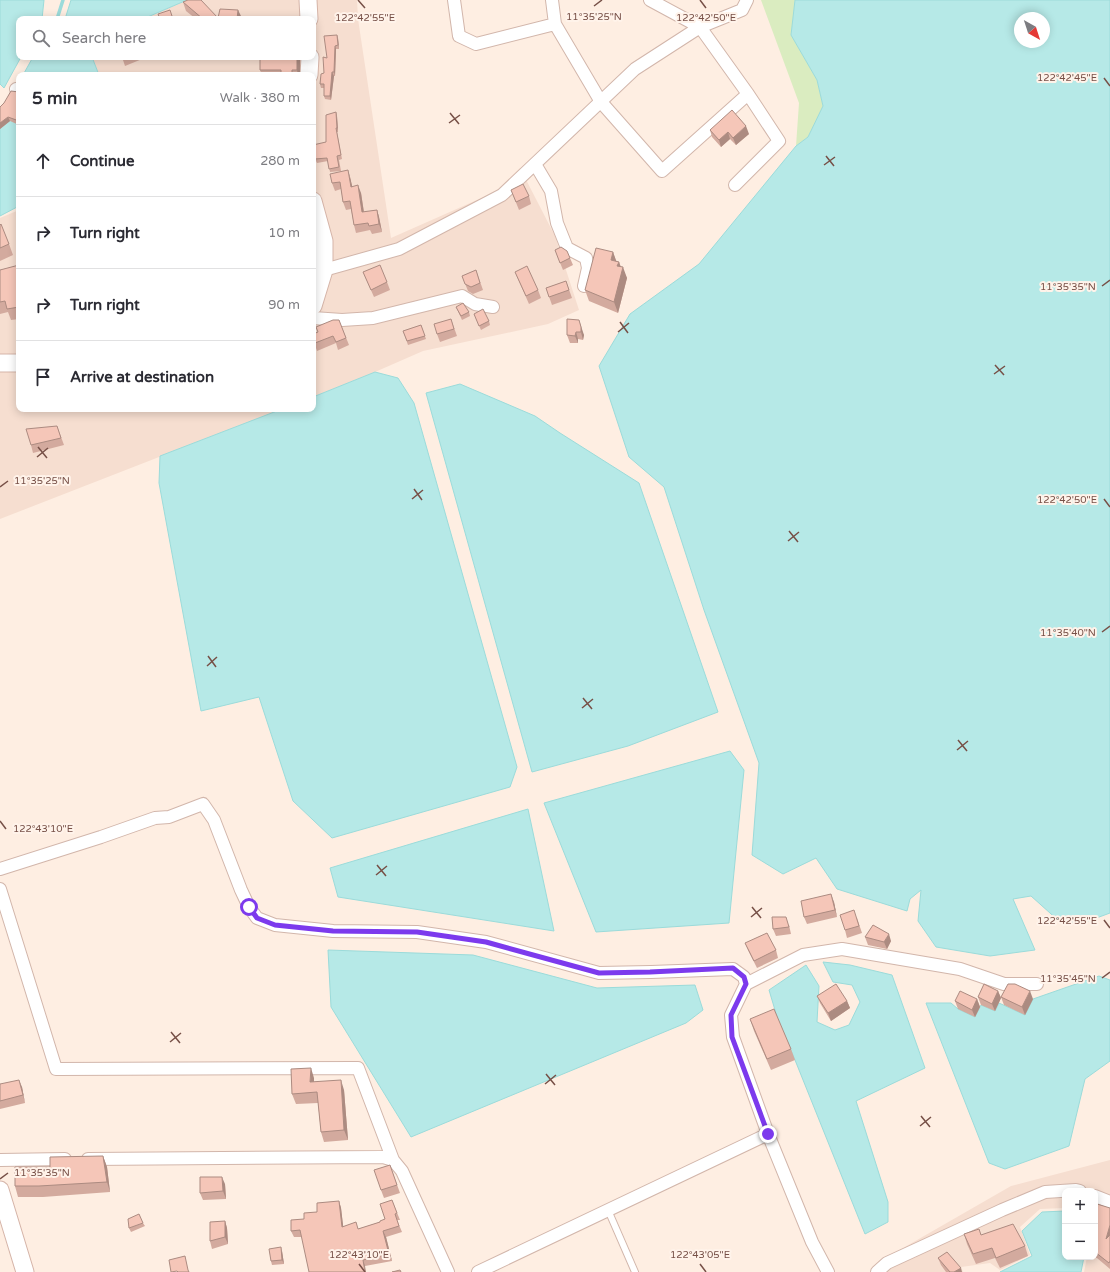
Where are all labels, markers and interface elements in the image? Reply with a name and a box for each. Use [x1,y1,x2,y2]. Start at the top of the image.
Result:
text: 11°35'25"N [566,11,622,23]
text: 122°42'55"E [335,12,395,24]
text: 122°42'50"E [676,12,736,24]
north arrow [1014,12,1050,48]
search box [16,16,316,60]
icon: search [30,27,52,49]
text: Search here [62,29,146,47]
text: 122°42'45"E [1037,72,1097,84]
text: 5 min [32,88,77,109]
text: Walk · 380 m [220,90,300,106]
icon: ahead [32,150,54,172]
text: Continue [70,152,134,170]
text: 280 m [260,153,300,169]
icon: right [32,222,54,244]
text: Turn right [70,224,140,242]
text: 10 m [268,225,300,241]
text: 11°35'35"N [1040,281,1096,293]
icon: right [32,294,54,316]
text: Turn right [70,296,140,314]
text: 90 m [268,297,300,313]
icon: arrive [32,366,54,388]
text: Arrive at destination [70,368,214,386]
text: 11°35'25"N [14,475,70,487]
text: 122°42'50"E [1037,494,1097,506]
text: 11°35'40"N [1040,627,1096,639]
text: 122°43'10"E [13,823,73,835]
route start [240,898,258,916]
text: 122°42'55"E [1037,915,1097,927]
text: 11°35'45"N [1040,973,1096,985]
route end [759,1125,777,1143]
text: 11°35'35"N [14,1167,70,1179]
map controls [1062,1188,1098,1260]
button: + [1062,1188,1098,1224]
button: − [1062,1224,1098,1260]
text: 122°43'10"E [329,1249,389,1261]
text: 122°43'05"E [670,1249,730,1261]

